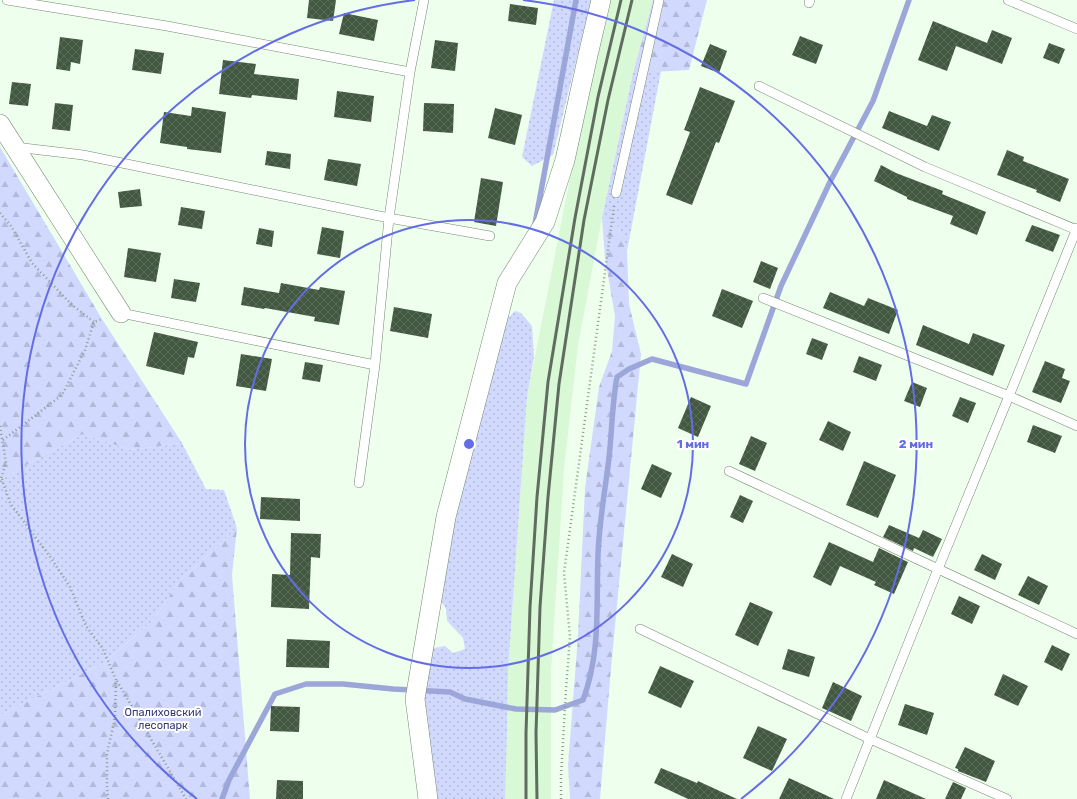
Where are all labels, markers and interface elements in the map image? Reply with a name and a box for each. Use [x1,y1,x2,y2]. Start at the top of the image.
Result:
centre of rings [462,437,476,451]
text: 1 мин [677,437,709,451]
text: 2 мин [899,437,933,451]
park label: Опалиховский лесопарк [125,706,201,732]

